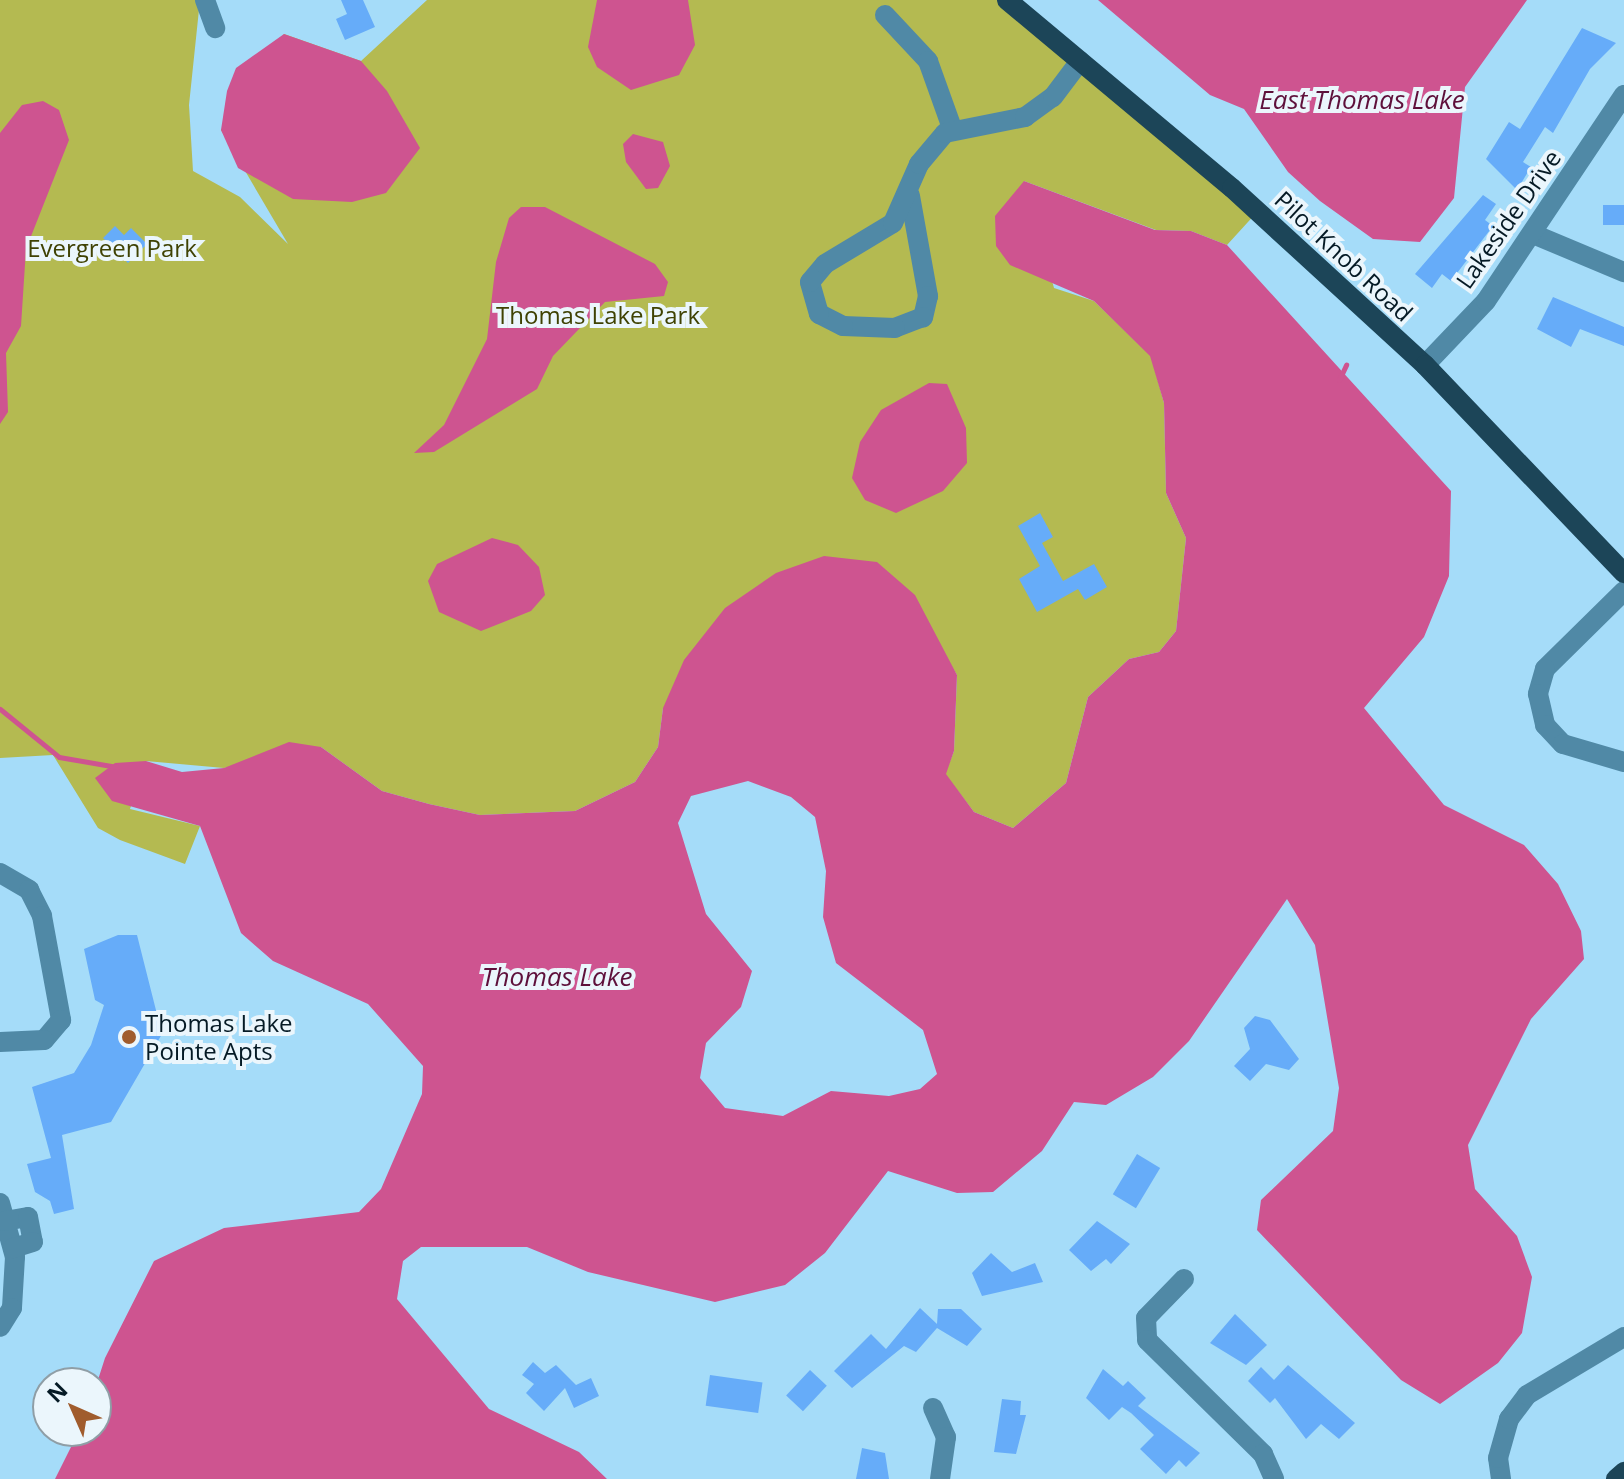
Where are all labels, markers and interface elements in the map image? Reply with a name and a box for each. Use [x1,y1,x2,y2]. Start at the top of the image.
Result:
water label: East Thomas Lake [1259,84,1465,116]
street label: Lakeside Drive [1450,144,1566,294]
street label: Pilot Knob Road [1269,185,1419,327]
park label: Evergreen Park [27,234,197,262]
park label: Thomas Lake Park [496,301,700,329]
water label: Thomas Lake [482,961,632,993]
place label: Thomas Lake Pointe Apts [145,1009,293,1065]
marker: Thomas Lake Pointe Apts [120,1028,138,1046]
north arrow [32,1367,112,1447]
text: N [40,1375,73,1408]

